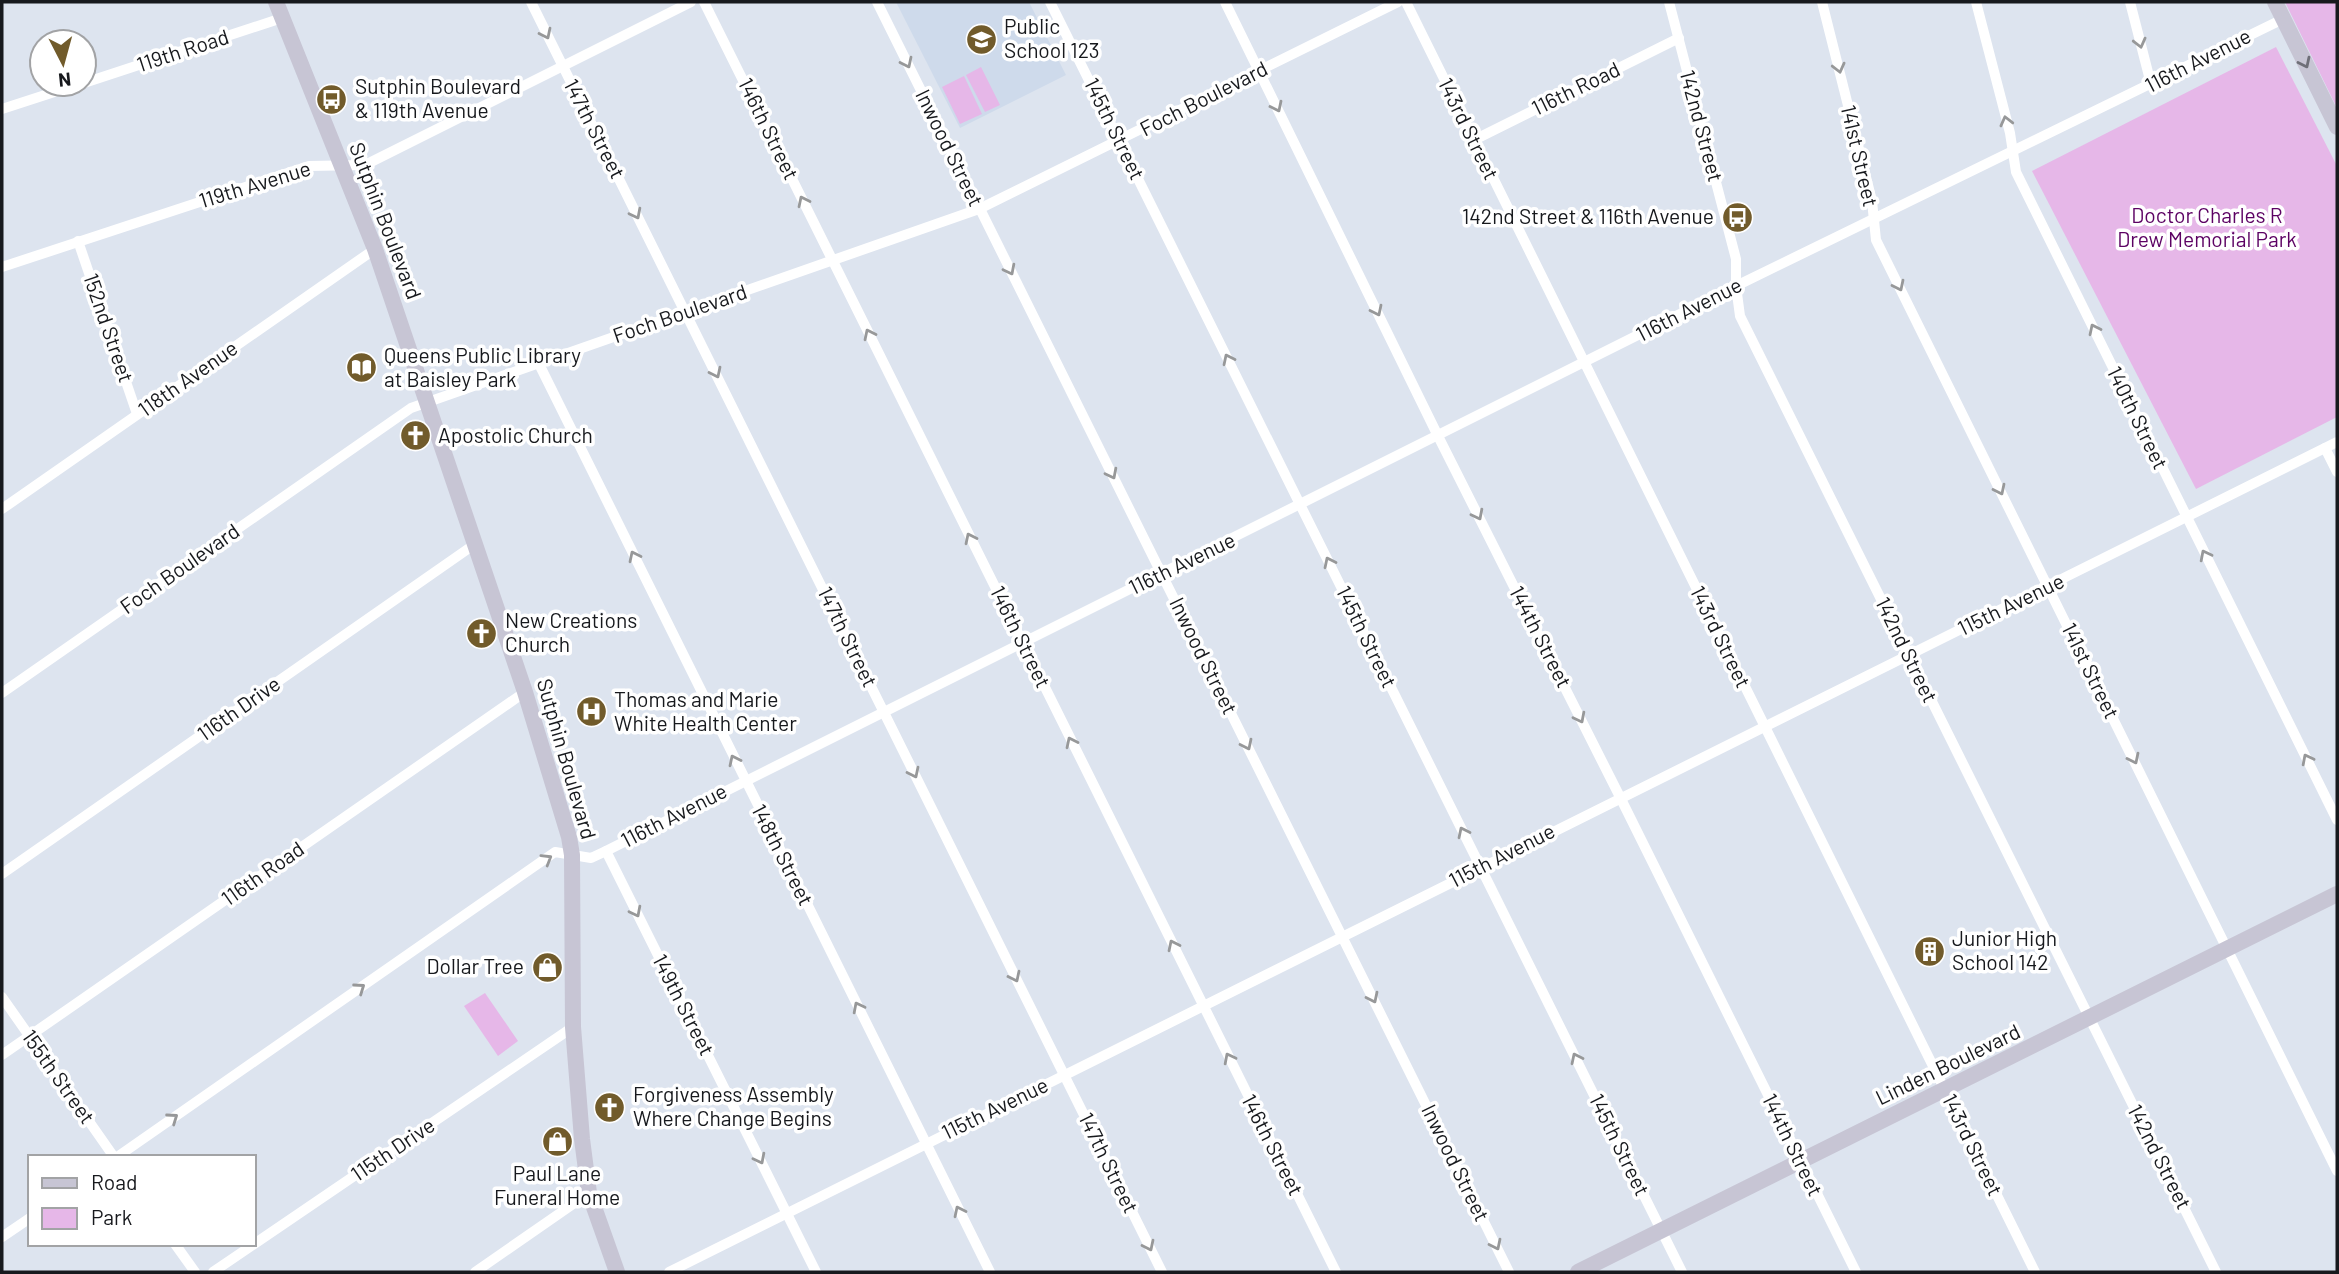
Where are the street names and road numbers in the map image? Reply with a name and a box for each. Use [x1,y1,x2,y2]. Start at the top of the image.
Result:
street label: 116th Avenue [2140,22,2254,97]
street label: 119th Road [133,23,232,76]
street label: Foch Boulevard [1135,55,1271,141]
street label: 116th Road [1527,56,1624,120]
street label: 142nd Street [1676,67,1729,184]
street label: 146th Street [734,73,805,183]
street label: 145th Street [1080,73,1151,183]
street label: 143rd Street [1434,73,1505,183]
street label: 147th Street [560,74,631,182]
street label: Inwood Street [911,85,989,210]
street label: 141st Street [1837,102,1884,209]
street label: Sutphin Boulevard [345,138,428,302]
street label: 119th Avenue [196,155,313,212]
street label: 152nd Street [79,270,140,385]
street label: 116th Avenue [1631,271,1745,346]
street label: Foch Boulevard [609,278,750,347]
street label: 118th Avenue [133,334,242,421]
street label: 140th Street [2103,362,2174,473]
street label: Foch Boulevard [115,517,244,618]
street label: 116th Avenue [1124,526,1239,599]
street label: 115th Avenue [1953,567,2068,640]
street label: 146th Street [986,581,1057,691]
street label: 145th Street [1332,581,1403,691]
street label: 144th Street [1505,581,1578,691]
street label: 143rd Street [1686,581,1757,691]
street label: 147th Street [813,582,883,691]
street label: 142nd Street [1871,592,1944,706]
street label: Inwood Street [1165,593,1243,718]
street label: 141st Street [2057,618,2125,722]
street label: 116th Drive [192,670,284,745]
street label: Sutphin Boulevard [533,675,602,842]
street label: 116th Avenue [616,777,730,852]
street label: 148th Street [747,799,820,909]
street label: 115th Avenue [1444,817,1558,892]
street label: 116th Road [216,835,308,910]
street label: 149th Street [648,949,721,1059]
street label: Linden Boulevard [1871,1018,2024,1109]
street label: 155th Street [18,1024,101,1128]
street label: 115th Avenue [937,1071,1052,1144]
street label: 145th Street [1585,1089,1656,1199]
street label: 144th Street [1758,1089,1829,1200]
street label: 143rd Street [1938,1089,2009,1199]
street label: 146th Street [1237,1090,1309,1199]
street label: Inwood Street [1417,1100,1495,1225]
street label: 142nd Street [2123,1100,2197,1213]
street label: 147th Street [1074,1108,1144,1217]
street label: 115th Drive [346,1112,439,1186]

